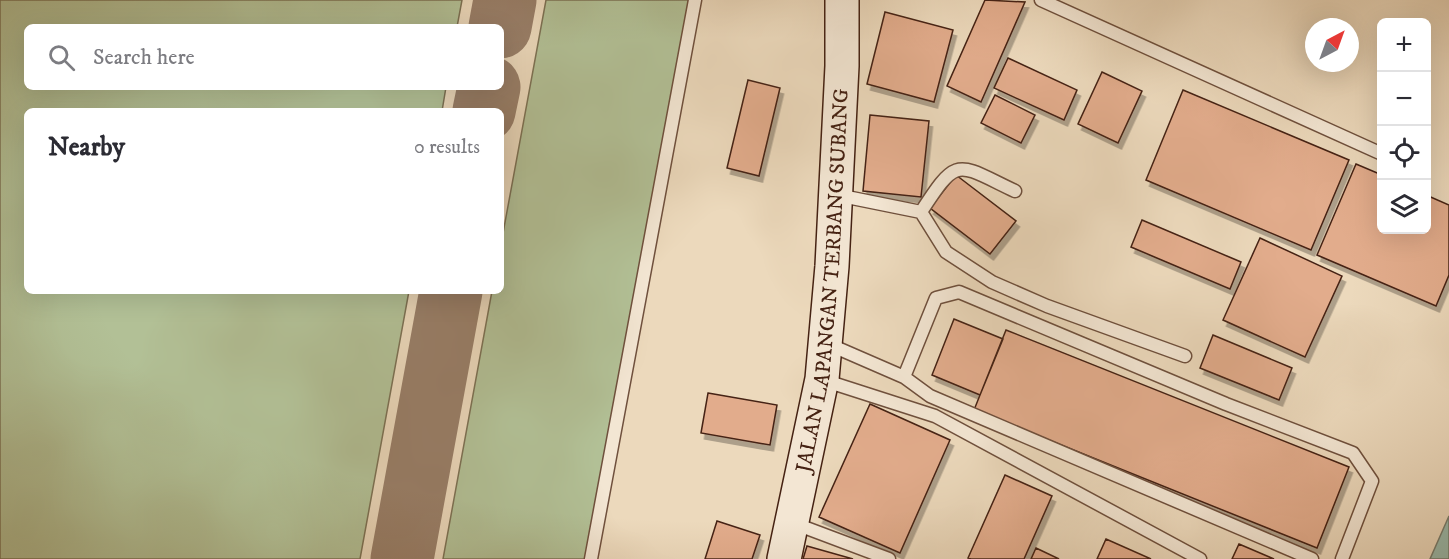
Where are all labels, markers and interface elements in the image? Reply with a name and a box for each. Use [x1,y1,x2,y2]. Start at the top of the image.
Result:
north arrow [1305,18,1359,72]
map controls [1377,18,1431,234]
button: + [1377,18,1431,72]
search box [24,24,504,90]
icon: search [45,41,78,74]
text: Search here [93,44,195,71]
button: − [1377,72,1431,126]
street label: JALAN LAPANGAN TERBANG SUBANG [790,88,855,477]
button: locate [1377,126,1431,180]
text: Nearby [48,131,125,164]
text: 0 results [414,135,480,160]
button: layers [1377,180,1431,234]

